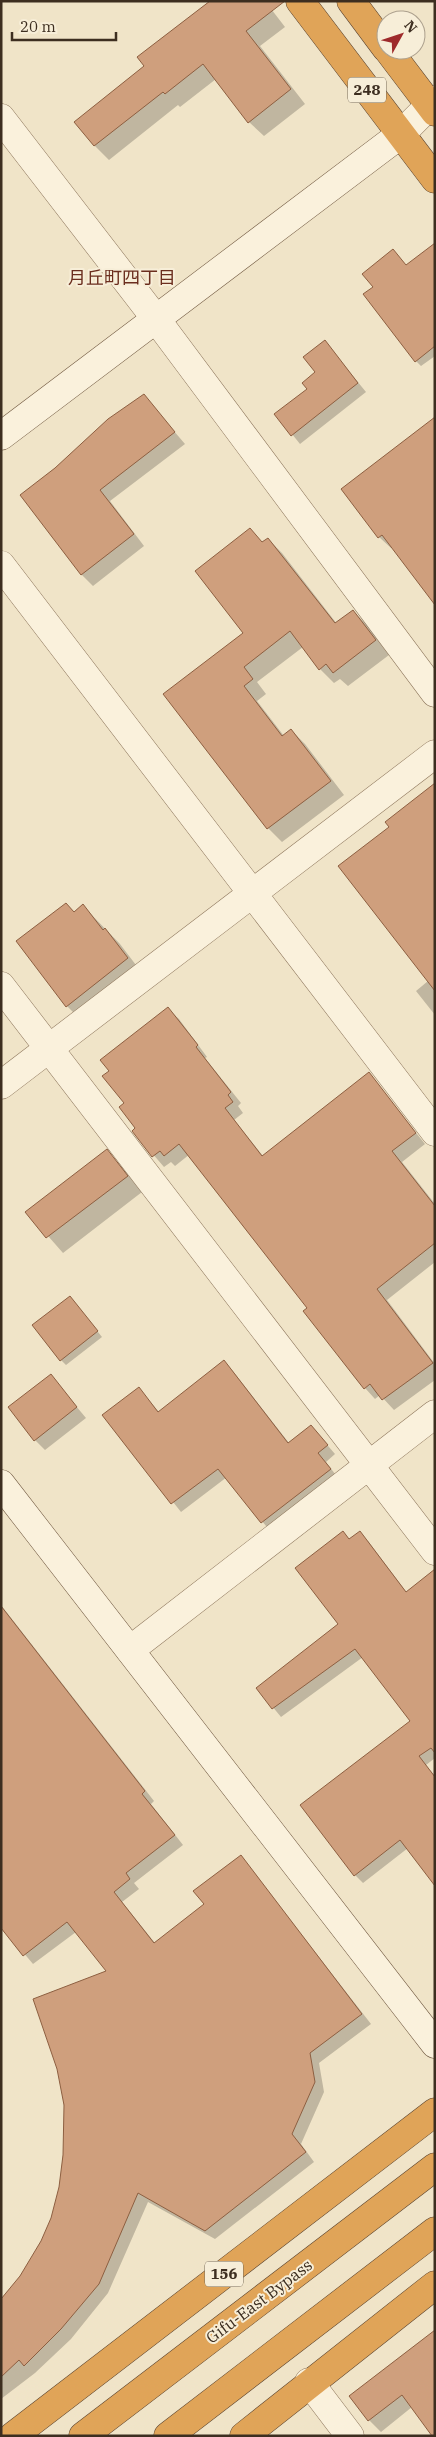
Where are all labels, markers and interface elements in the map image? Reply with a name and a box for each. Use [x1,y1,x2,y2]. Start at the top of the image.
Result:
scale bar [12,10,116,42]
north arrow [376,10,426,60]
text: 20 m [20,17,56,36]
text: N [401,17,421,37]
road number: 248 [348,78,386,102]
district label: 月丘町四丁目 [68,266,176,289]
street label: Gifu-East Bypass [202,2255,316,2347]
road number: 156 [205,2262,243,2286]

